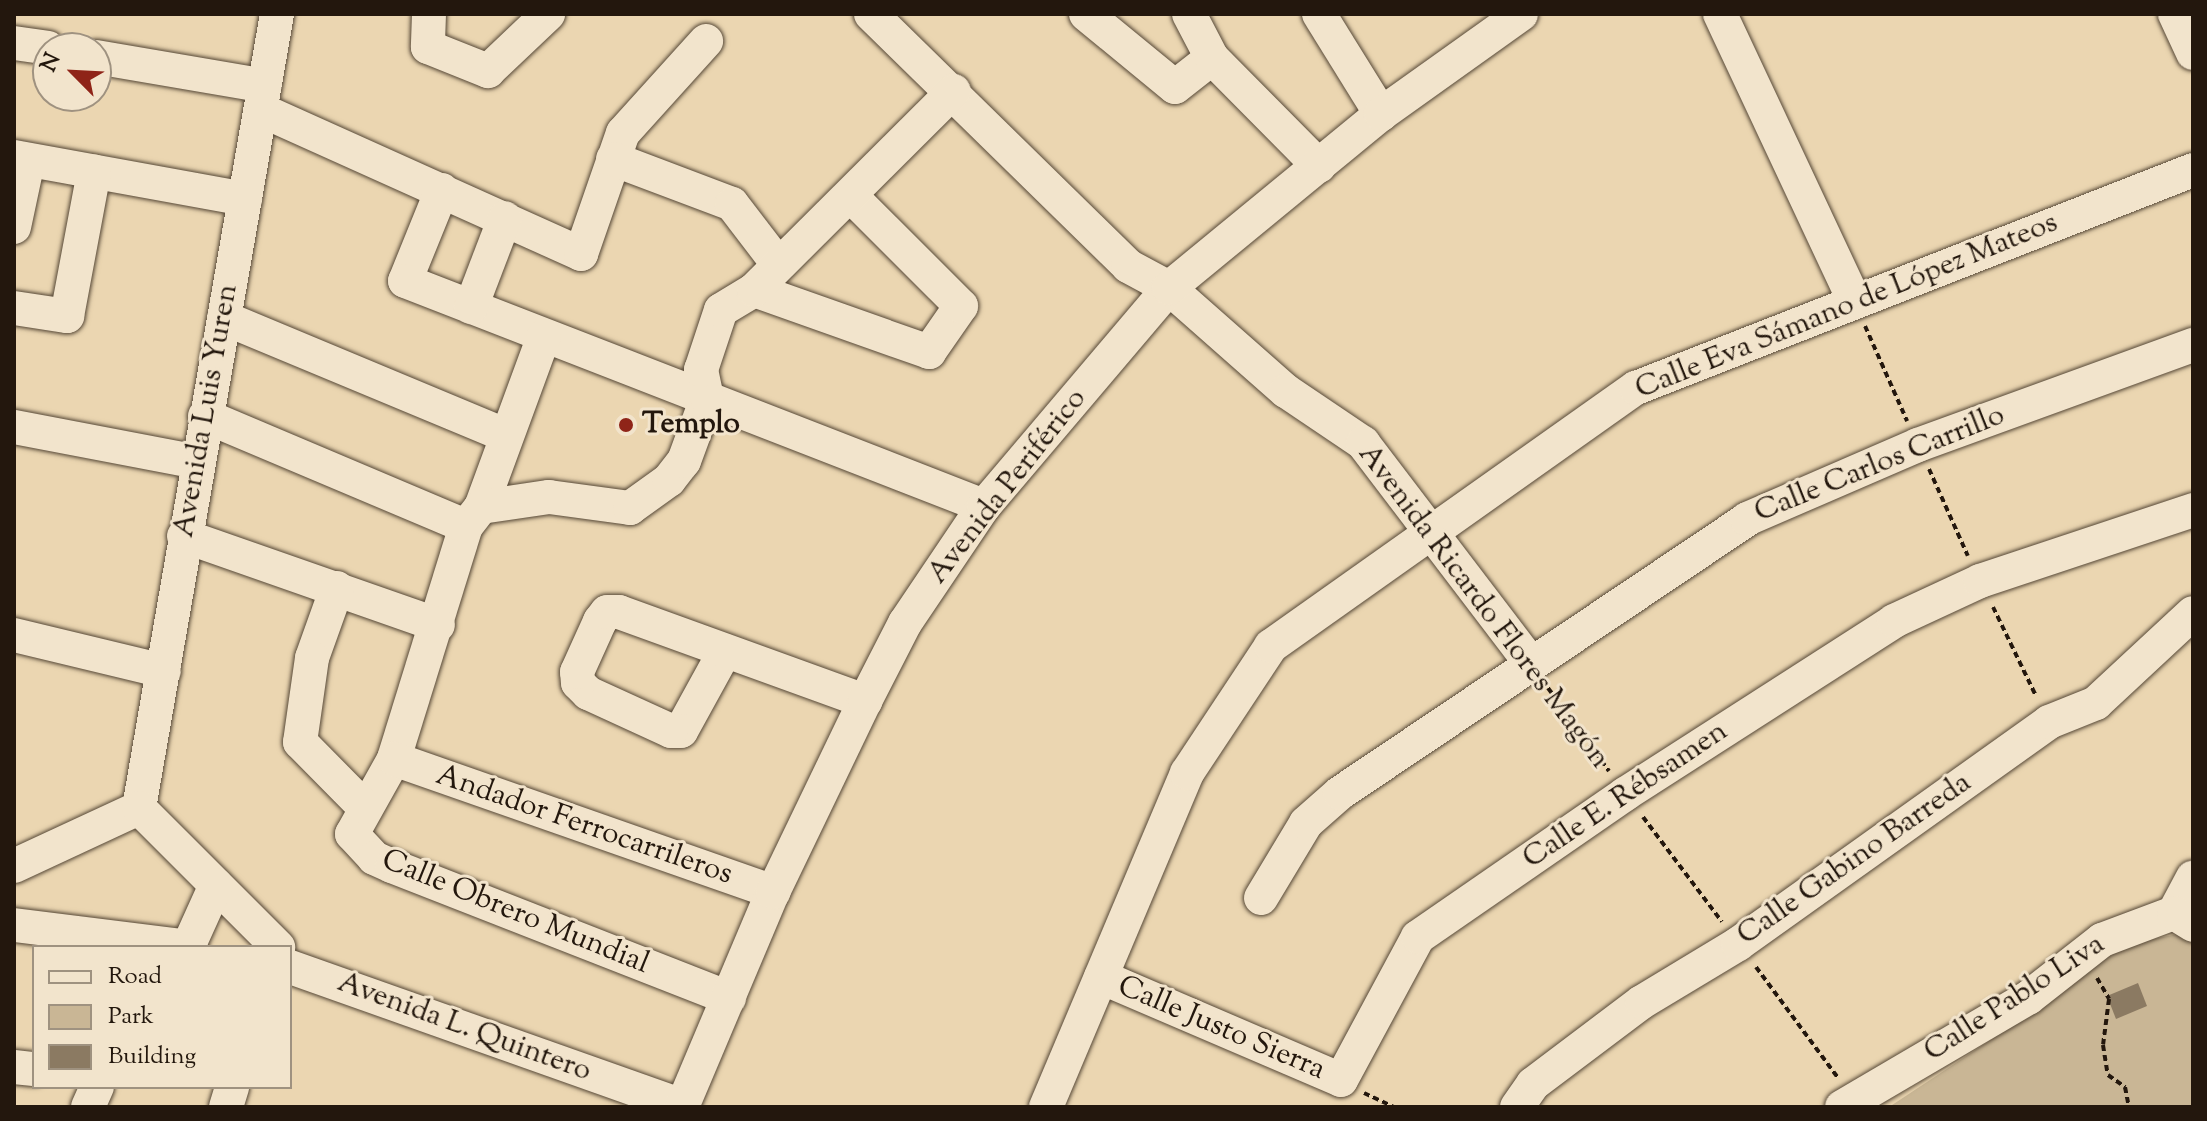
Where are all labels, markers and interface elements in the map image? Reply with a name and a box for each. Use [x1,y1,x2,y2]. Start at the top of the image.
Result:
north arrow [32,32,112,112]
text: N [34,49,70,78]
street label: Calle Eva Sámano de López Mateos [1631,206,2063,408]
street label: Avenida Luis Yuren [167,282,247,540]
street label: Avenida Periférico [921,382,1095,592]
street label: Calle Carlos Carrillo [1750,398,2010,532]
place label: Templo [642,407,740,443]
marker: Templo [617,416,635,434]
street label: Avenida Ricardo Flores Magón [1349,438,1617,776]
street label: Calle E. Rébsamen [1517,714,1735,878]
street label: Andador Ferrocarrileros [431,758,737,894]
street label: Calle Gabino Barreda [1731,766,1979,954]
street label: Calle Obrero Mundial [376,843,654,983]
street label: Calle Pablo Liva [1918,927,2112,1071]
legend [32,945,292,1089]
text: Road [108,960,162,994]
street label: Avenida L. Quintero [332,965,596,1091]
street label: Calle Justo Sierra [1112,969,1330,1089]
text: Park [108,1000,154,1034]
text: Building [108,1040,196,1074]

